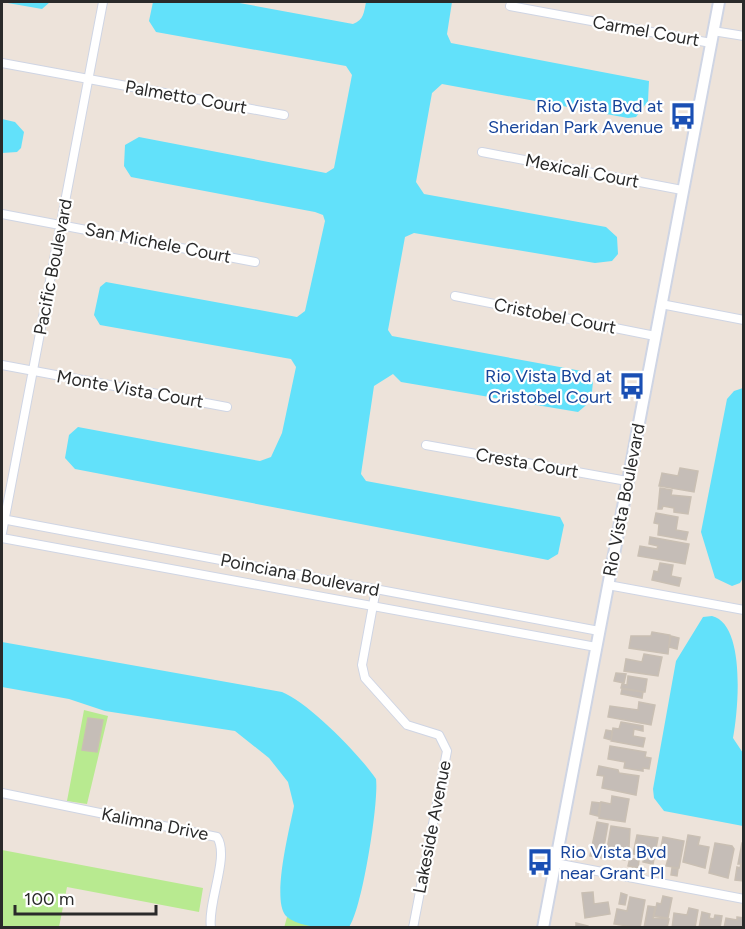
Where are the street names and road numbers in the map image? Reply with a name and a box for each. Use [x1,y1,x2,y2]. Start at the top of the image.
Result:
street label: Carmel Court [591,11,701,51]
street label: Palmetto Court [123,75,249,119]
street label: Mexicali Court [523,149,641,193]
street label: Pacific Boulevard [29,197,77,337]
street label: San Michele Court [83,218,233,268]
street label: Cristobel Court [492,293,618,339]
street label: Monte Vista Court [55,365,205,413]
street label: Rio Vista Boulevard [598,421,650,579]
street label: Cresta Court [474,443,580,483]
street label: Poinciana Boulevard [219,549,381,601]
street label: Lakeside Avenue [408,758,456,895]
street label: Kalimna Drive [100,803,211,845]

